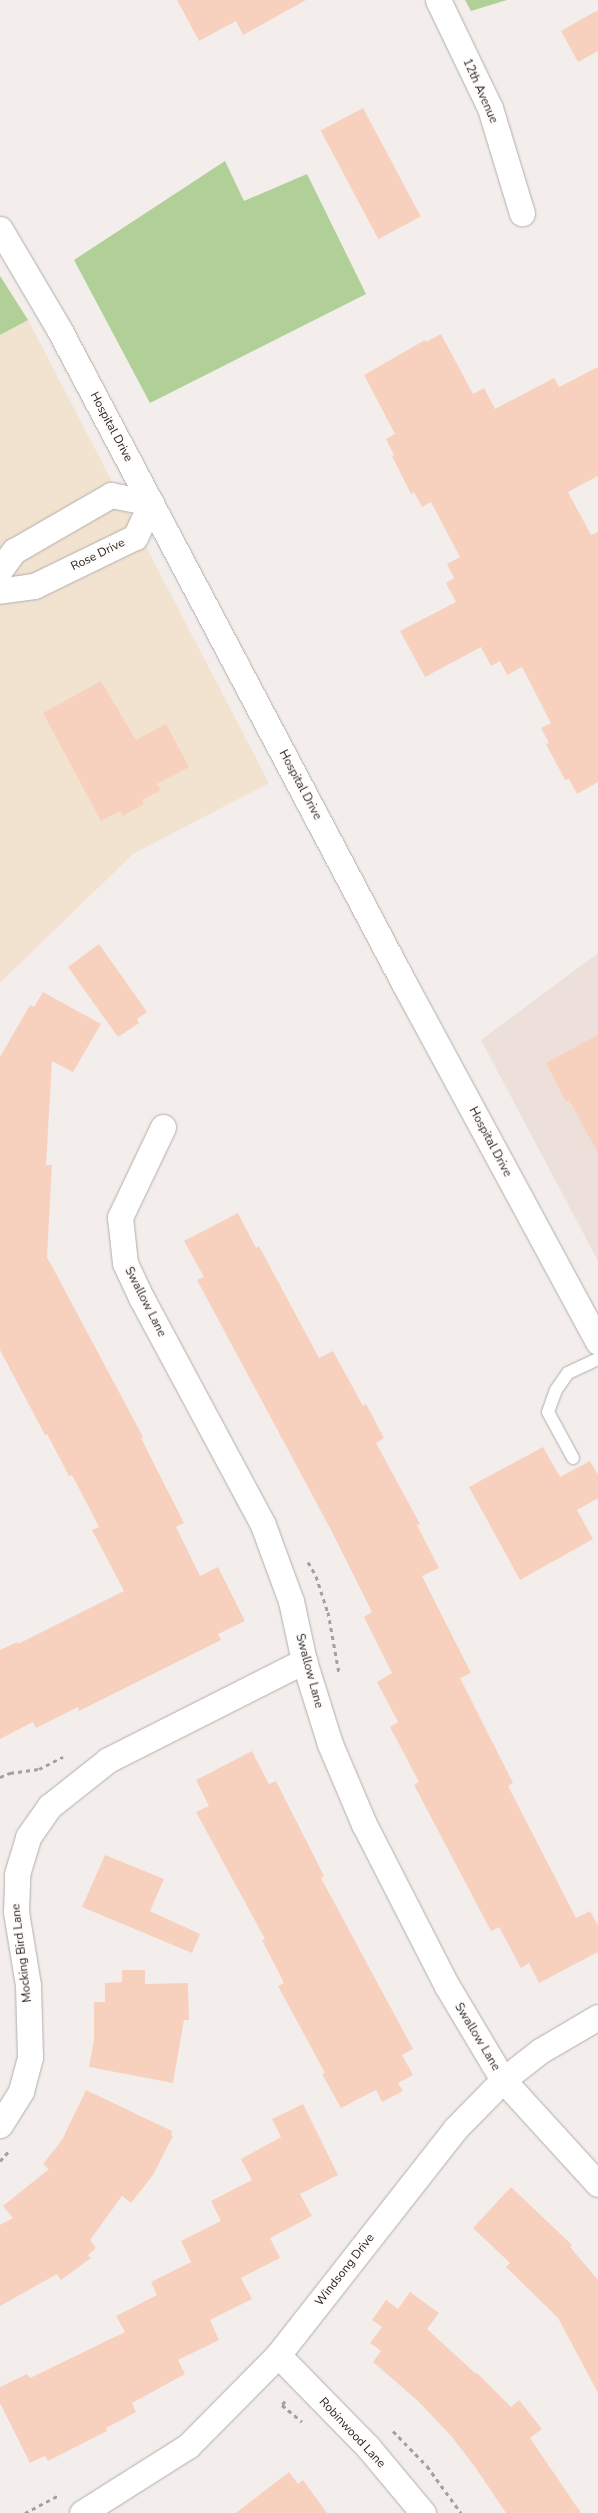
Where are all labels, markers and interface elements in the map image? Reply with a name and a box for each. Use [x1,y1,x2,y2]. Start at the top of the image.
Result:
street label: 12th Avenue [459,56,501,126]
street label: Hospital Drive [87,390,135,464]
street label: Rose Drive [69,536,127,574]
street label: Hospital Drive [276,748,324,822]
street label: Hospital Drive [466,1105,514,1179]
street label: Swallow Lane [121,1265,169,1339]
street label: Swallow Lane [292,1632,326,1710]
street label: Mocking Bird Lane [9,1903,35,2003]
street label: Swallow Lane [451,2000,503,2074]
street label: Windsong Drive [312,2231,378,2309]
street label: Robinwood Lane [316,2395,388,2471]

